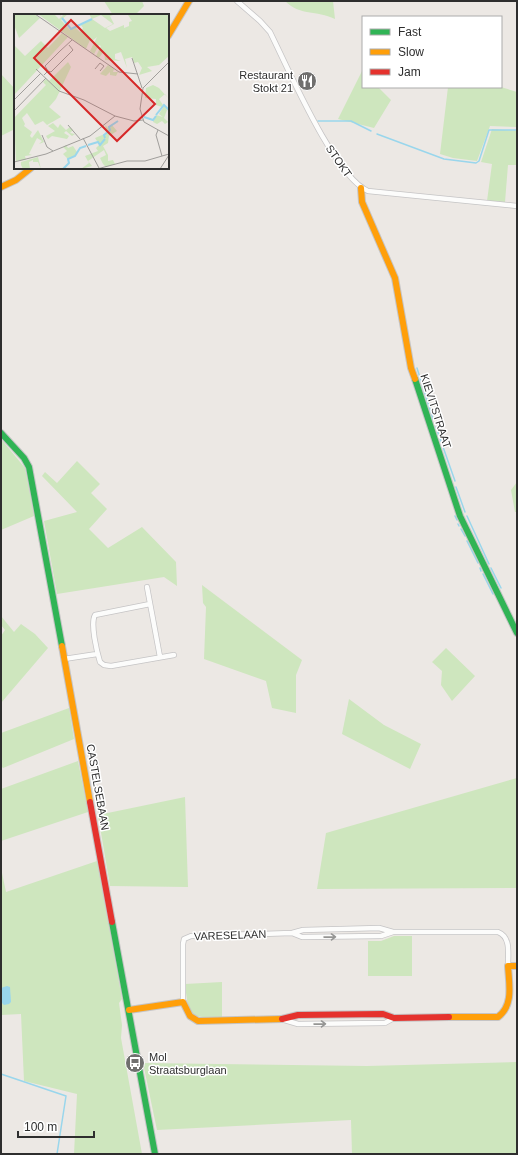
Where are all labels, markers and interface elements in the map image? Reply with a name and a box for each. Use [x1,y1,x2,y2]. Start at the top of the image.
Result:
inset map [14,14,169,169]
legend [362,16,502,88]
text: Fast [398,25,422,39]
text: Slow [398,45,424,59]
text: Jam [398,65,421,79]
place label: Restaurant Stokt 21 [239,69,293,94]
restaurant icon: Restaurant Stokt 21 [296,70,318,92]
street label: STOKT [324,143,355,180]
street label: KIEVITSTRAAT [418,372,454,450]
street label: CASTELSEBAAN [85,743,112,831]
street label: VARESELAAN [194,928,267,942]
one-way arrow [323,933,336,941]
one-way arrow [313,1020,326,1027]
place label: Mol Straatsburglaan [149,1051,227,1076]
bus stop icon: Mol Straatsburglaan [124,1052,146,1074]
scale bar [18,1113,94,1139]
text: 100 m [24,1120,57,1134]

